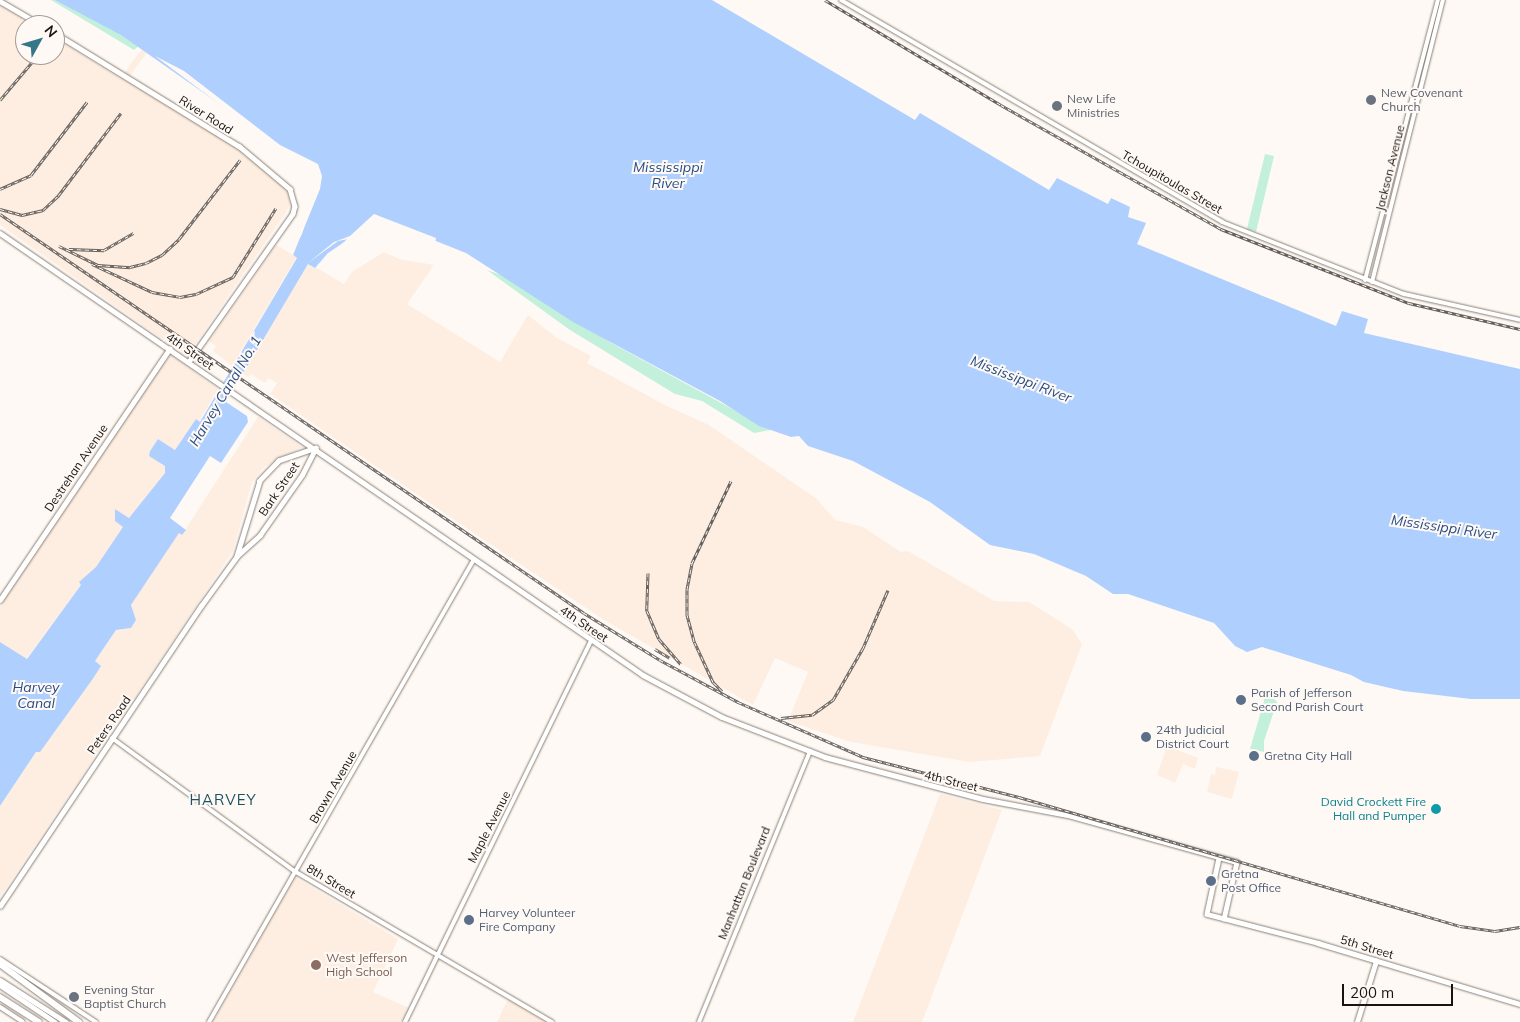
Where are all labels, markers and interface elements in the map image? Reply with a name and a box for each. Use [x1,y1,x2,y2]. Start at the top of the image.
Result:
north arrow [15,15,65,65]
text: N [41,21,61,41]
place label: New Covenant Church [1381,86,1463,114]
place label: New Life Ministries [1067,92,1120,120]
street label: River Road [176,93,236,137]
marker: New Covenant Church [1365,94,1377,106]
marker: New Life Ministries [1051,100,1063,112]
street label: Jackson Avenue [1372,124,1408,212]
street label: Tchoupitoulas Street [1119,147,1225,217]
water label: Mississippi River [633,159,703,192]
street label: 4th Street [163,329,217,373]
water label: Harvey Canal No. 1 [186,333,264,449]
water label: Mississippi River [968,352,1074,406]
street label: Destrehan Avenue [41,421,111,515]
street label: Bark Street [256,459,302,519]
water label: Mississippi River [1390,511,1498,543]
street label: 4th Street [557,603,611,645]
water label: Harvey Canal [13,679,59,712]
place label: Parish of Jefferson Second Parish Court [1251,686,1364,714]
street label: Peters Road [84,693,134,757]
marker: Parish of Jefferson Second Parish Court [1235,694,1247,706]
place label: 24th Judicial District Court [1156,723,1229,751]
marker: 24th Judicial District Court [1140,731,1152,743]
street label: Brown Avenue [306,748,360,826]
place label: Gretna City Hall [1264,749,1352,763]
marker: Gretna City Hall [1248,750,1260,762]
street label: 4th Street [923,767,979,795]
street label: Maple Avenue [465,789,513,865]
district label: HARVEY [189,791,257,809]
place label: David Crockett Fire Hall and Pumper [1321,795,1426,823]
marker: David Crockett Fire Hall and Pumper [1430,803,1442,815]
street label: Manhattan Boulevard [715,824,773,942]
street label: 8th Street [304,861,358,901]
place label: Gretna Post Office [1221,867,1281,895]
marker: Gretna Post Office [1205,875,1217,887]
place label: Harvey Volunteer Fire Company [479,906,575,934]
marker: Harvey Volunteer Fire Company [463,914,475,926]
street label: 5th Street [1339,932,1395,962]
place label: West Jefferson High School [326,951,407,979]
marker: West Jefferson High School [310,959,322,971]
scale bar [1345,974,1456,1006]
place label: Evening Star Baptist Church [84,983,166,1011]
text: 200 m [1350,983,1394,1002]
marker: Evening Star Baptist Church [68,991,80,1003]

